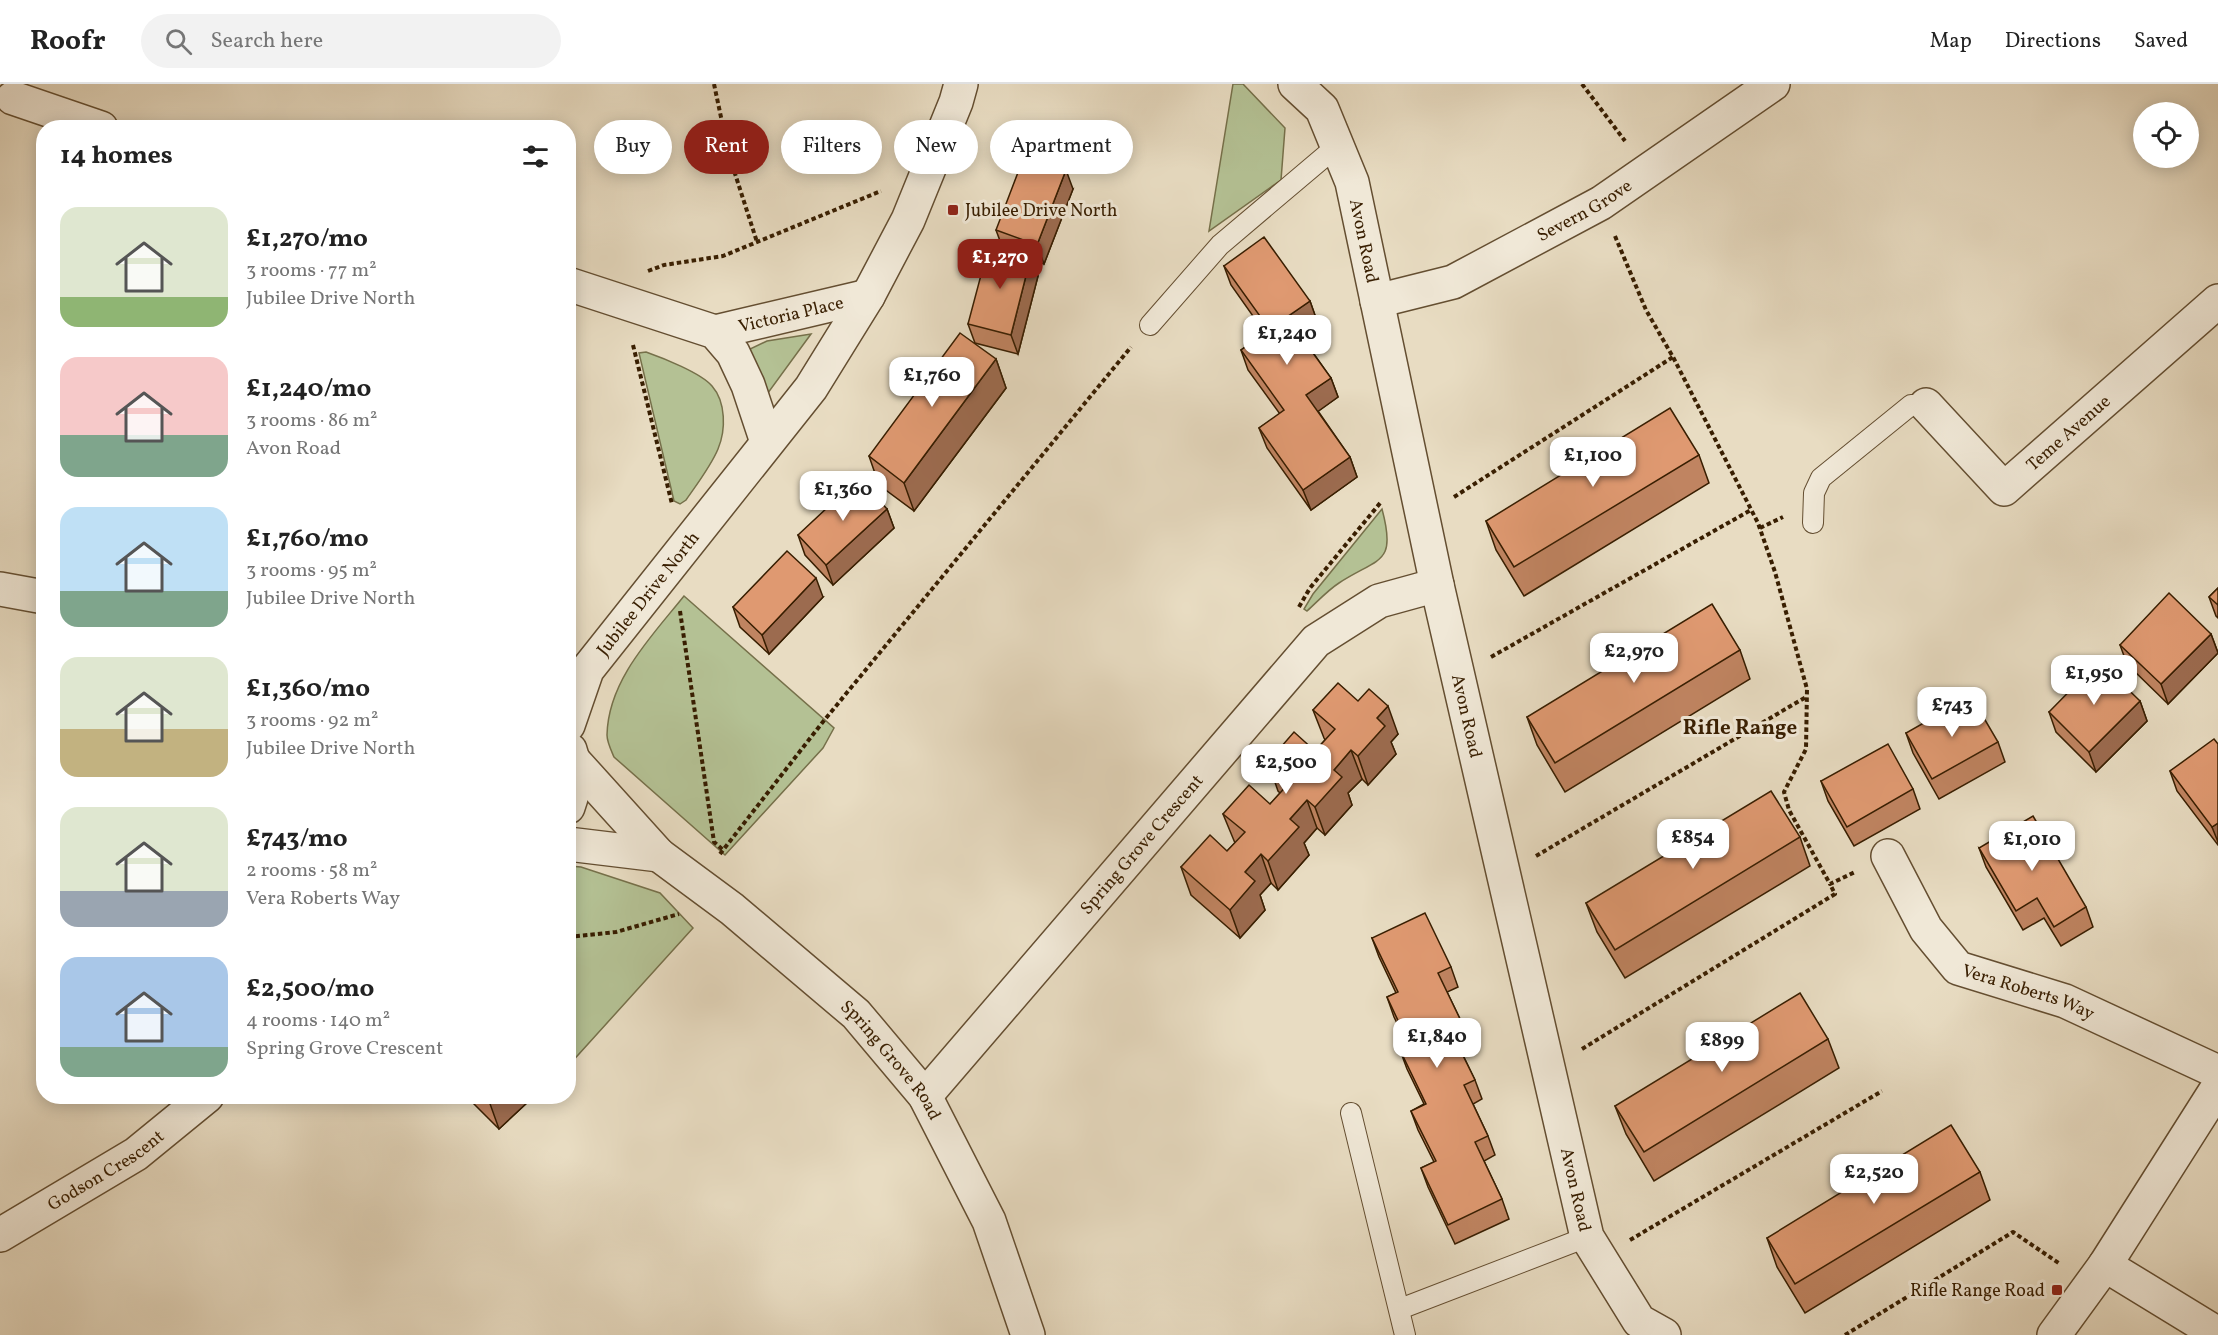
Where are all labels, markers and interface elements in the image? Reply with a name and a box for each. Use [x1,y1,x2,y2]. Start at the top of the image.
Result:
search box [141,14,561,68]
text: Roofr [30,22,105,61]
icon: search [162,25,195,58]
text: Search here [210,26,323,57]
text: Map [1930,27,1972,56]
text: Directions [2005,27,2101,56]
text: Saved [2134,27,2188,56]
map controls [2133,102,2199,168]
button: locate [2133,102,2199,168]
chip: Buy [594,120,672,174]
chip: Rent [684,120,769,174]
chip: Filters [781,120,882,174]
chip: New [894,120,978,174]
chip: Apartment [990,120,1133,174]
text: 14 homes [60,138,173,174]
icon: filters [519,140,552,173]
street label: Severn Grove [1533,174,1638,249]
street label: Avon Road [1342,197,1384,286]
place label: Jubilee Drive North [965,199,1118,224]
marker: Jubilee Drive North [946,203,960,217]
text: £1,270/mo [246,221,368,257]
icon: home [108,231,180,303]
pin: £1,270 [951,239,1049,290]
text: £1,270 [972,244,1028,272]
text: 3 rooms · 77 m² [246,257,377,285]
text: Jubilee Drive North [246,285,415,313]
street label: Victoria Place [736,291,847,340]
pin: £1,240 [1238,315,1336,366]
text: £1,240 [1257,320,1317,348]
pin: £1,760 [883,357,981,408]
text: £1,760 [903,362,961,390]
text: £1,240/mo [246,371,371,407]
icon: home [108,381,180,453]
street label: Teme Avenue [2021,390,2117,478]
text: 3 rooms · 86 m² [246,407,377,435]
text: Avon Road [246,435,341,463]
pin: £1,100 [1544,437,1642,488]
text: £1,100 [1564,442,1622,470]
pin: £1,360 [794,471,892,522]
text: £1,360 [814,476,872,504]
text: £1,760/mo [246,521,369,557]
street label: Jubilee Drive North [592,527,706,662]
icon: home [108,531,180,603]
text: 3 rooms · 95 m² [246,557,377,585]
text: Jubilee Drive North [246,585,415,613]
pin: £2,970 [1585,633,1683,684]
text: £2,970 [1604,638,1664,666]
pin: £1,950 [2045,655,2143,706]
text: £1,950 [2065,660,2123,688]
text: £1,360/mo [246,671,370,707]
street label: Avon Road [1444,672,1487,761]
icon: home [108,681,180,753]
pin: £743 [1916,687,1988,738]
text: £743 [1931,692,1973,720]
text: 3 rooms · 92 m² [246,707,378,735]
district label: Rifle Range [1683,714,1797,743]
text: Jubilee Drive North [246,735,415,763]
pin: £2,500 [1237,744,1335,795]
text: £2,500 [1255,749,1317,777]
street label: Spring Grove Crescent [1075,770,1210,921]
pin: £854 [1657,819,1729,870]
text: £743/mo [246,821,348,857]
pin: £1,010 [1983,821,2081,872]
text: £854 [1671,824,1715,852]
text: £1,010 [2003,826,2061,854]
icon: home [108,831,180,903]
text: 2 rooms · 58 m² [246,857,377,885]
text: Vera Roberts Way [246,885,400,913]
street label: Vera Roberts Way [1959,959,2099,1027]
text: £2,500/mo [246,971,374,1007]
icon: home [108,981,180,1053]
street label: Spring Grove Road [834,995,946,1125]
text: 4 rooms · 140 m² [246,1007,390,1035]
pin: £1,840 [1388,1018,1486,1069]
pin: £899 [1686,1022,1758,1073]
text: £1,840 [1407,1023,1467,1051]
text: £899 [1700,1027,1744,1055]
text: Spring Grove Crescent [246,1035,443,1063]
street label: Godson Crescent [43,1125,170,1218]
street label: Avon Road [1553,1145,1596,1234]
pin: £2,520 [1825,1154,1923,1205]
text: £2,520 [1844,1159,1904,1187]
place label: Rifle Range Road [1910,1279,2045,1304]
marker: Rifle Range Road [2050,1283,2064,1297]

